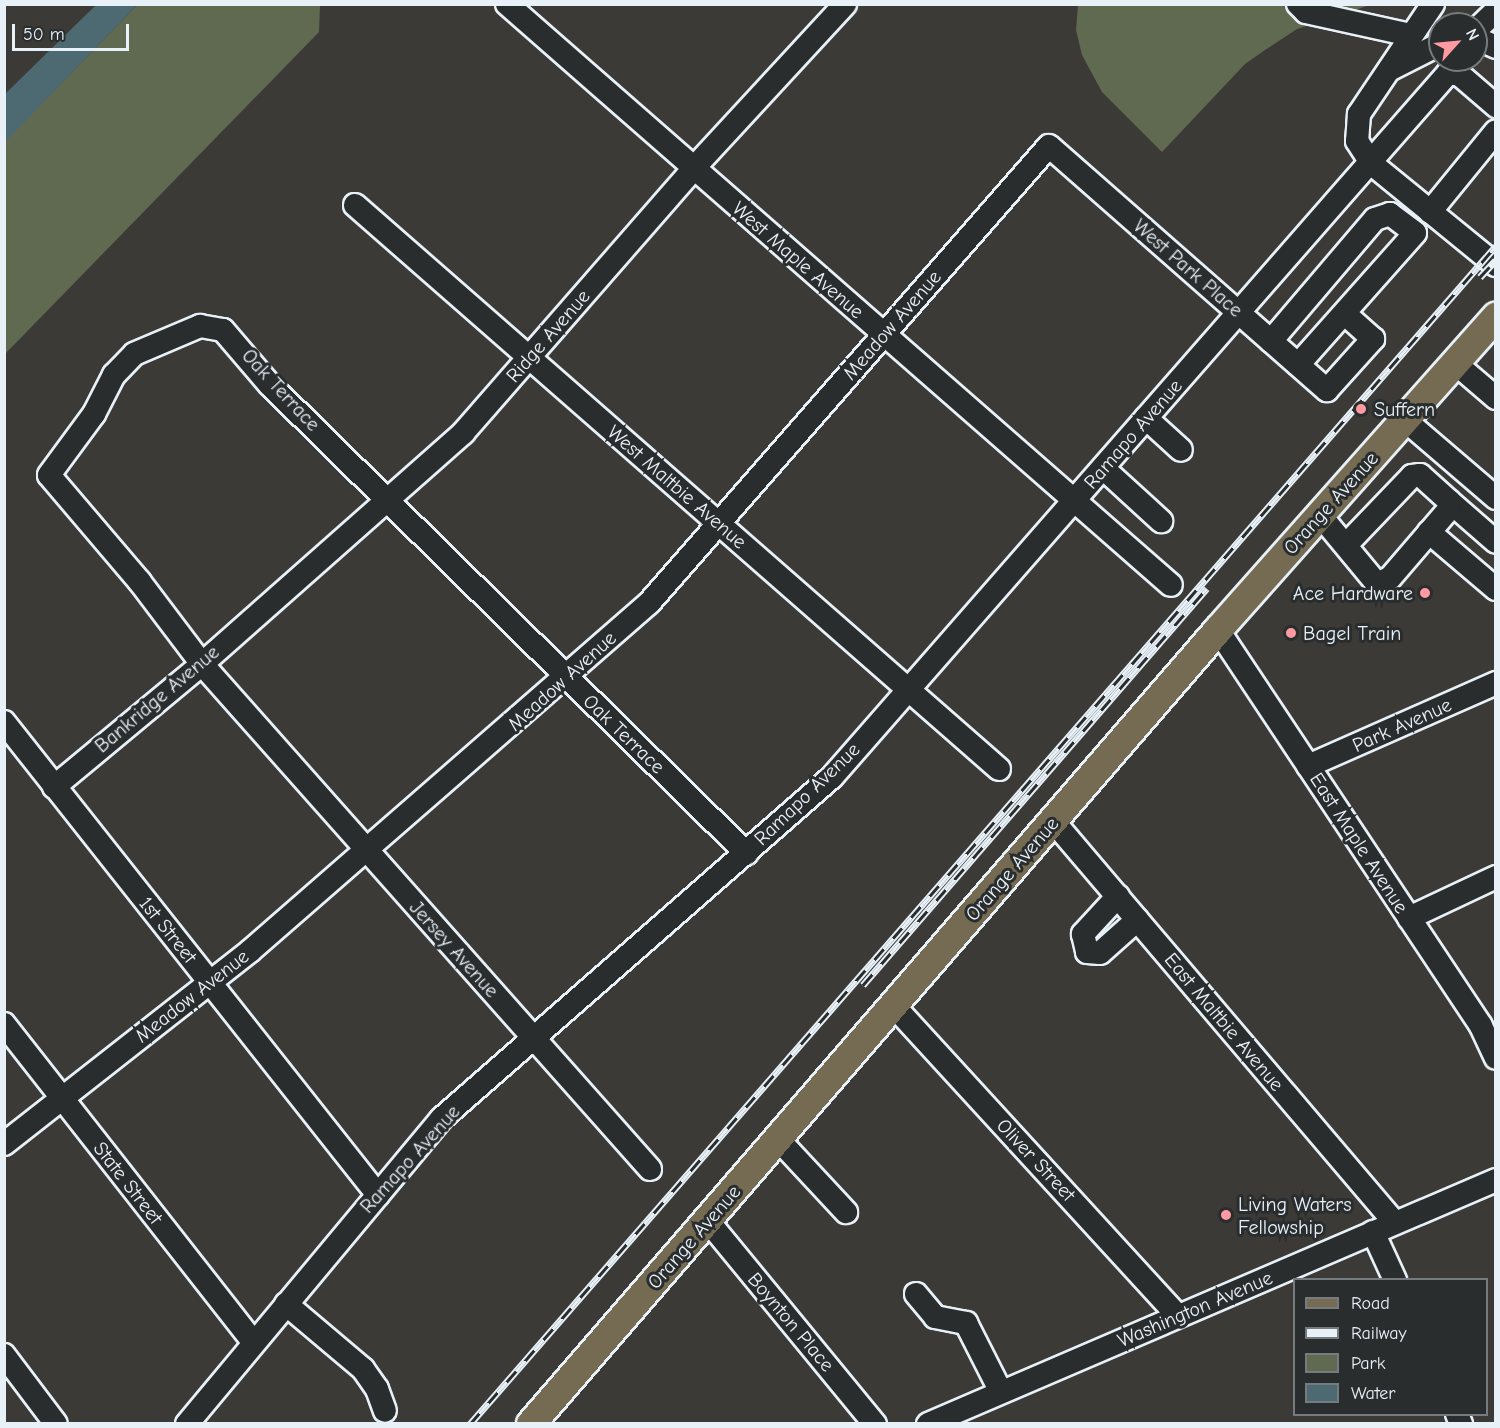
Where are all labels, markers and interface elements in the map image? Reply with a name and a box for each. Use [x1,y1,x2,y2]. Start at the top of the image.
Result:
scale bar [15,12,132,50]
north arrow [1428,12,1488,72]
text: 50 m [23,24,65,45]
text: N [1462,26,1483,43]
street label: West Maple Avenue [727,196,869,324]
street label: West Park Place [1128,214,1248,322]
street label: Meadow Avenue [838,265,946,385]
street label: Ridge Avenue [501,285,595,387]
street label: Oak Terrace [237,344,325,436]
street label: Ramapo Avenue [1079,374,1187,494]
place label: Suffern [1374,397,1435,421]
marker: Suffern [1352,400,1370,418]
street label: West Maltbie Avenue [602,420,752,554]
street label: Orange Avenue [1279,447,1383,559]
place label: Ace Hardware [1293,581,1413,605]
marker: Ace Hardware [1418,586,1432,600]
place label: Bagel Train [1303,621,1401,645]
street label: Meadow Avenue [503,626,621,736]
marker: Bagel Train [1284,626,1298,640]
street label: Bankridge Avenue [90,640,224,758]
street label: Oak Terrace [578,689,670,779]
street label: Park Avenue [1349,693,1455,757]
street label: Ramapo Avenue [749,738,865,850]
street label: East Maple Avenue [1305,768,1413,918]
street label: Orange Avenue [960,812,1064,926]
street label: 1st Street [134,892,202,968]
street label: Jersey Avenue [404,896,504,1002]
street label: Meadow Avenue [130,944,254,1048]
street label: East Maltbie Avenue [1159,948,1289,1096]
street label: Ramapo Avenue [355,1100,465,1218]
street label: Oliver Street [992,1114,1080,1206]
street label: State Street [88,1137,168,1229]
street label: Orange Avenue [642,1180,746,1294]
place label: Living Waters Fellowship [1238,1192,1351,1239]
marker: Living Waters Fellowship [1219,1208,1233,1222]
street label: Washington Avenue [1114,1266,1276,1352]
street label: Boynton Place [743,1268,839,1376]
legend [1293,1278,1488,1416]
text: Road [1351,1293,1390,1314]
text: Railway [1351,1323,1407,1344]
text: Park [1351,1353,1385,1374]
text: Water [1351,1383,1395,1404]

